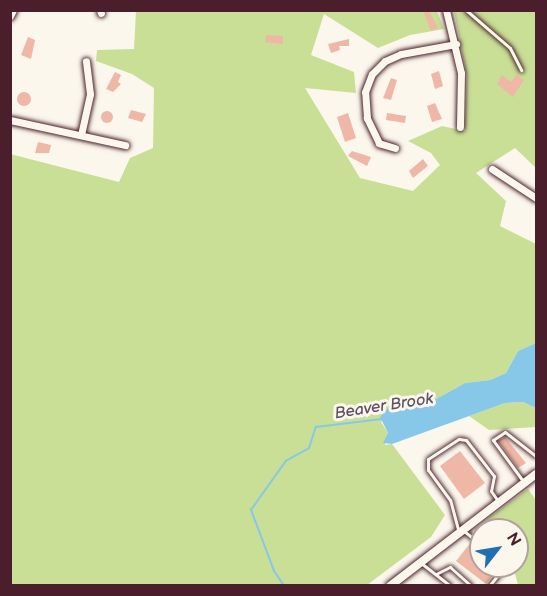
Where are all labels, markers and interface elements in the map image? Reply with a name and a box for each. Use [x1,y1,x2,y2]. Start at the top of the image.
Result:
water label: Beaver Brook [333,390,435,424]
north arrow [469,518,529,578]
text: N [502,529,524,550]

